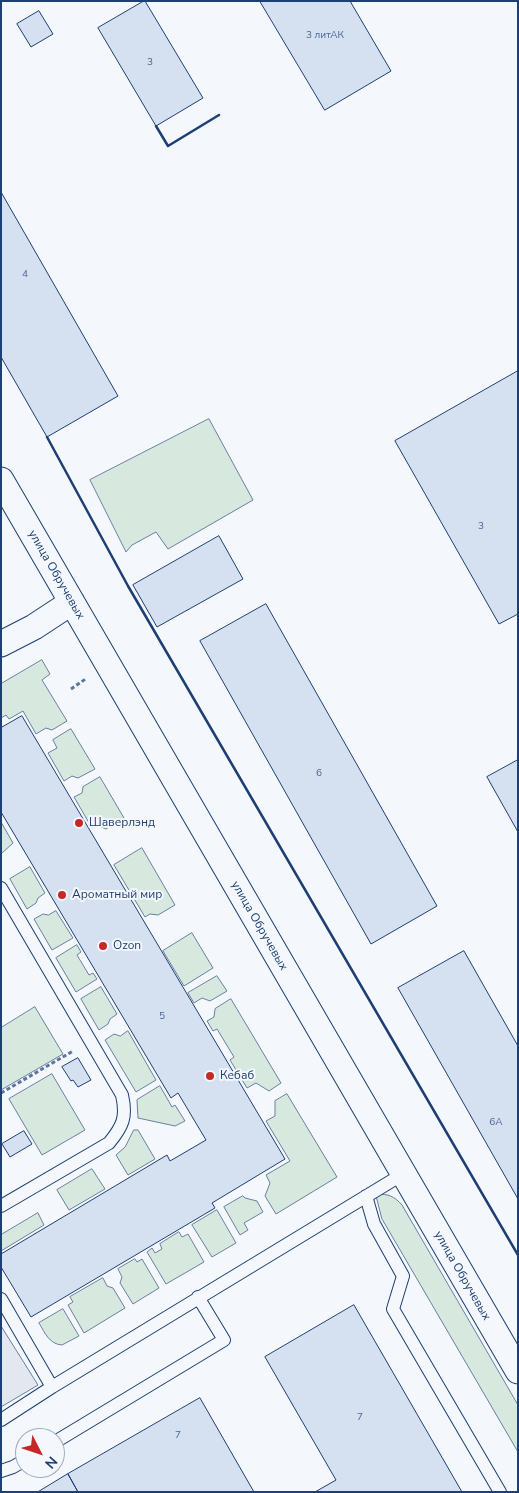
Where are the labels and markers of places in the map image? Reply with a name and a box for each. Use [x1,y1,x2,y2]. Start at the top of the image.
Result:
place label: Шаверлэнд [89,816,155,830]
marker: Шаверлэнд [73,817,85,829]
place label: Ароматный мир [72,888,162,902]
marker: Ароматный мир [56,889,68,901]
place label: Ozon [113,939,141,953]
marker: Ozon [97,940,109,952]
place label: Кебаб [220,1069,254,1083]
marker: Кебаб [204,1070,216,1082]

